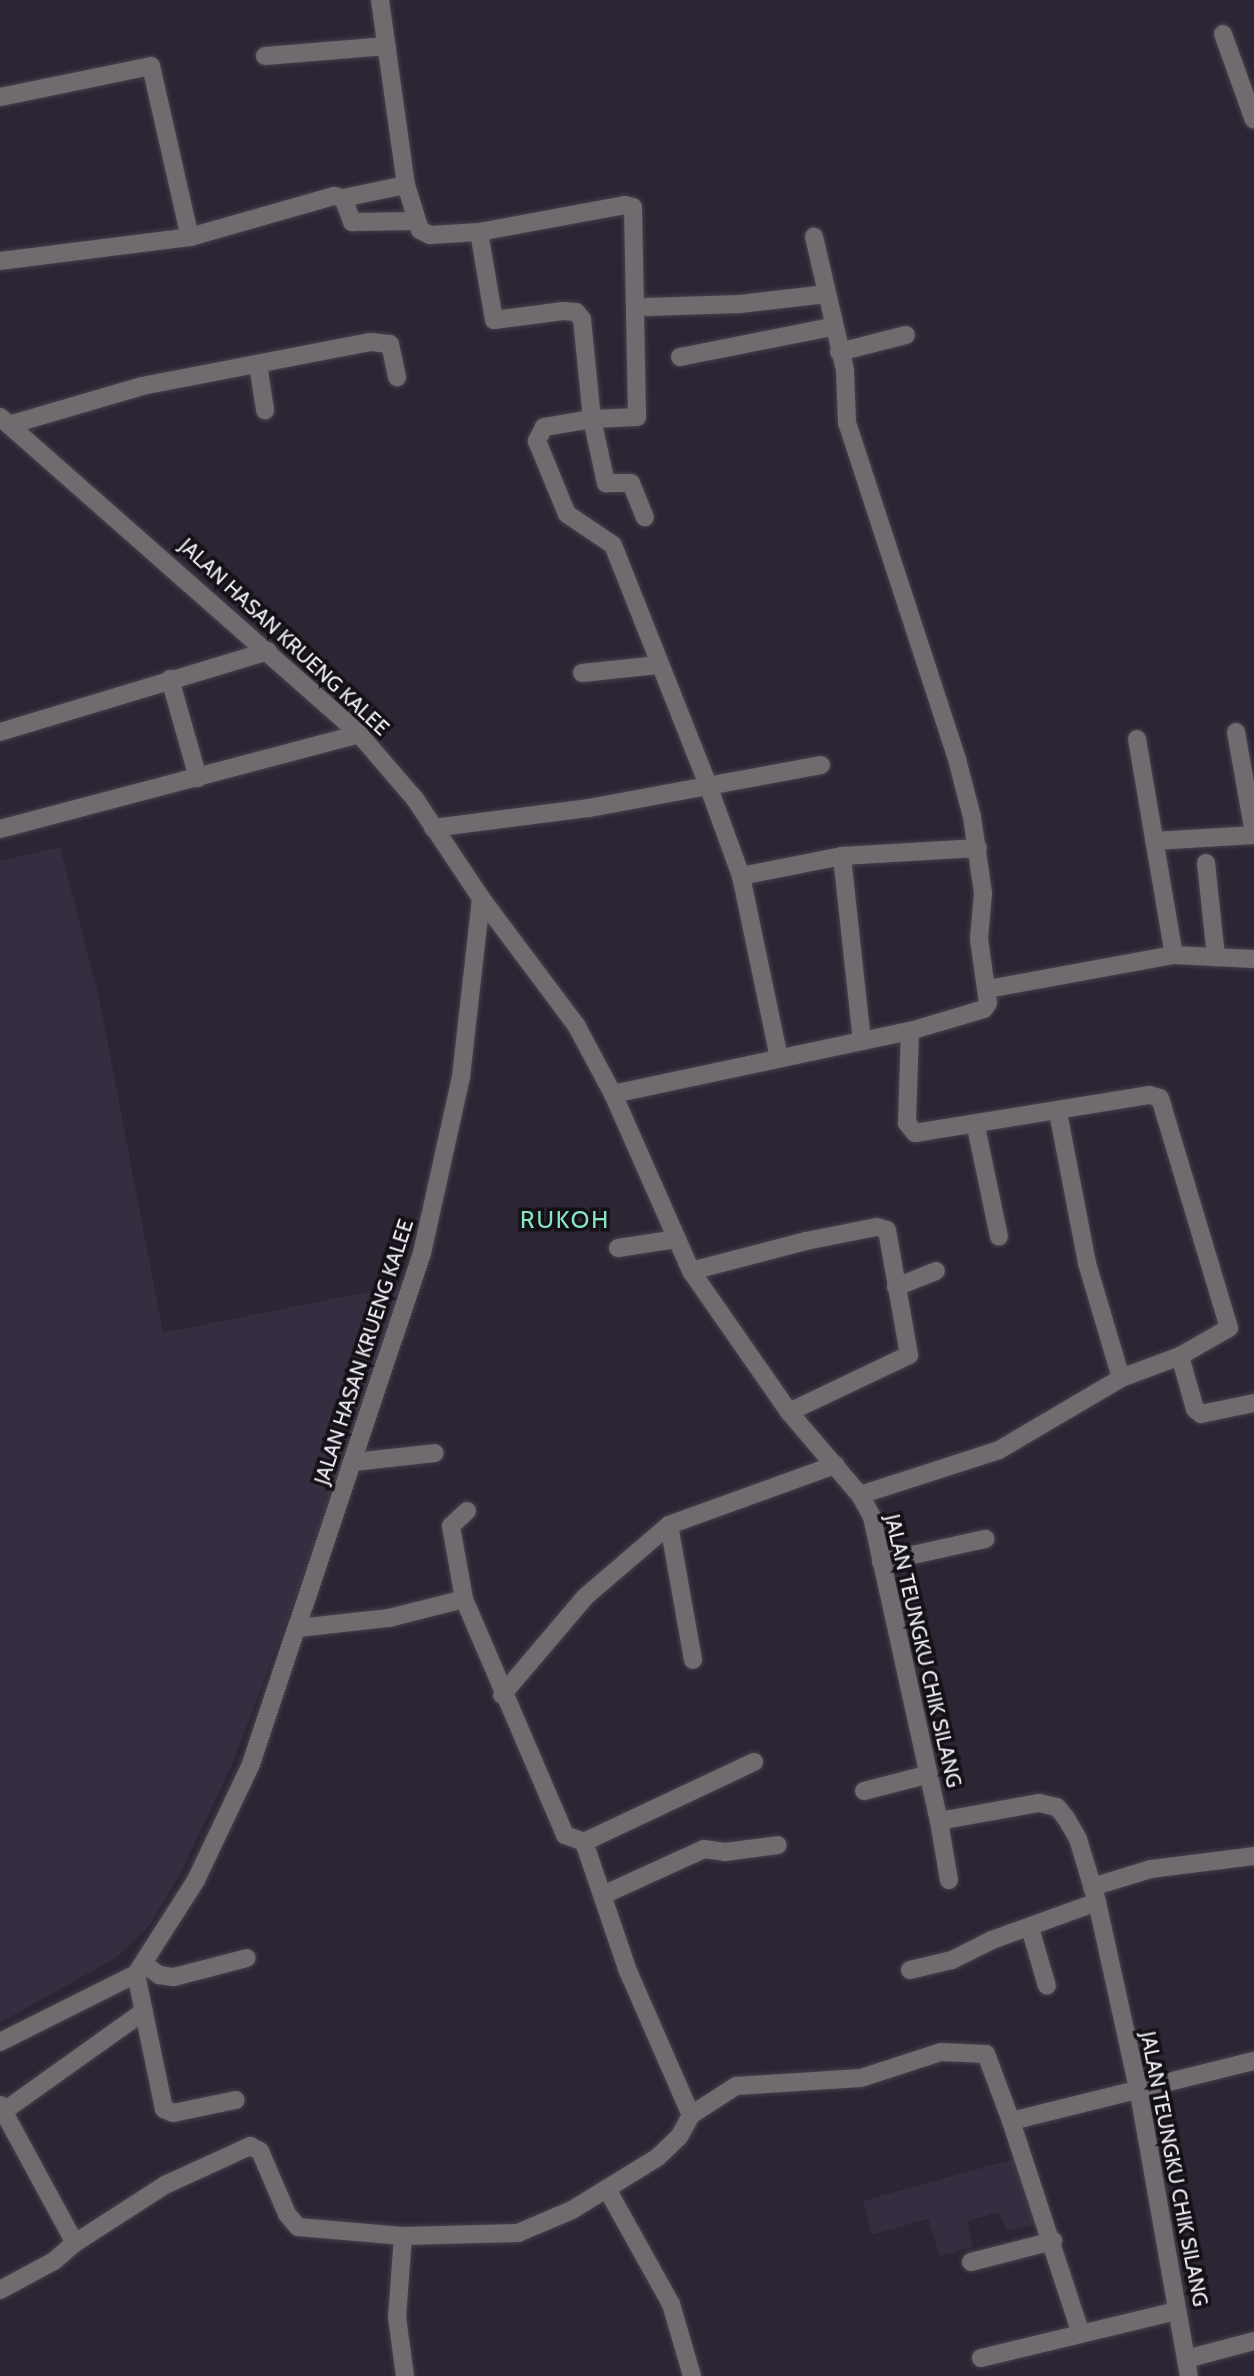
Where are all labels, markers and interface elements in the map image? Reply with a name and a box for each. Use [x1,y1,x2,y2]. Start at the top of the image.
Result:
street label: JALAN HASAN KRUENG KALEE [174,533,394,741]
district label: RUKOH [521,1206,609,1234]
street label: JALAN HASAN KRUENG KALEE [309,1216,419,1488]
street label: JALAN TEUNGKU CHIK SILANG [879,1512,967,1790]
street label: JALAN TEUNGKU CHIK SILANG [1135,2029,1213,2309]

